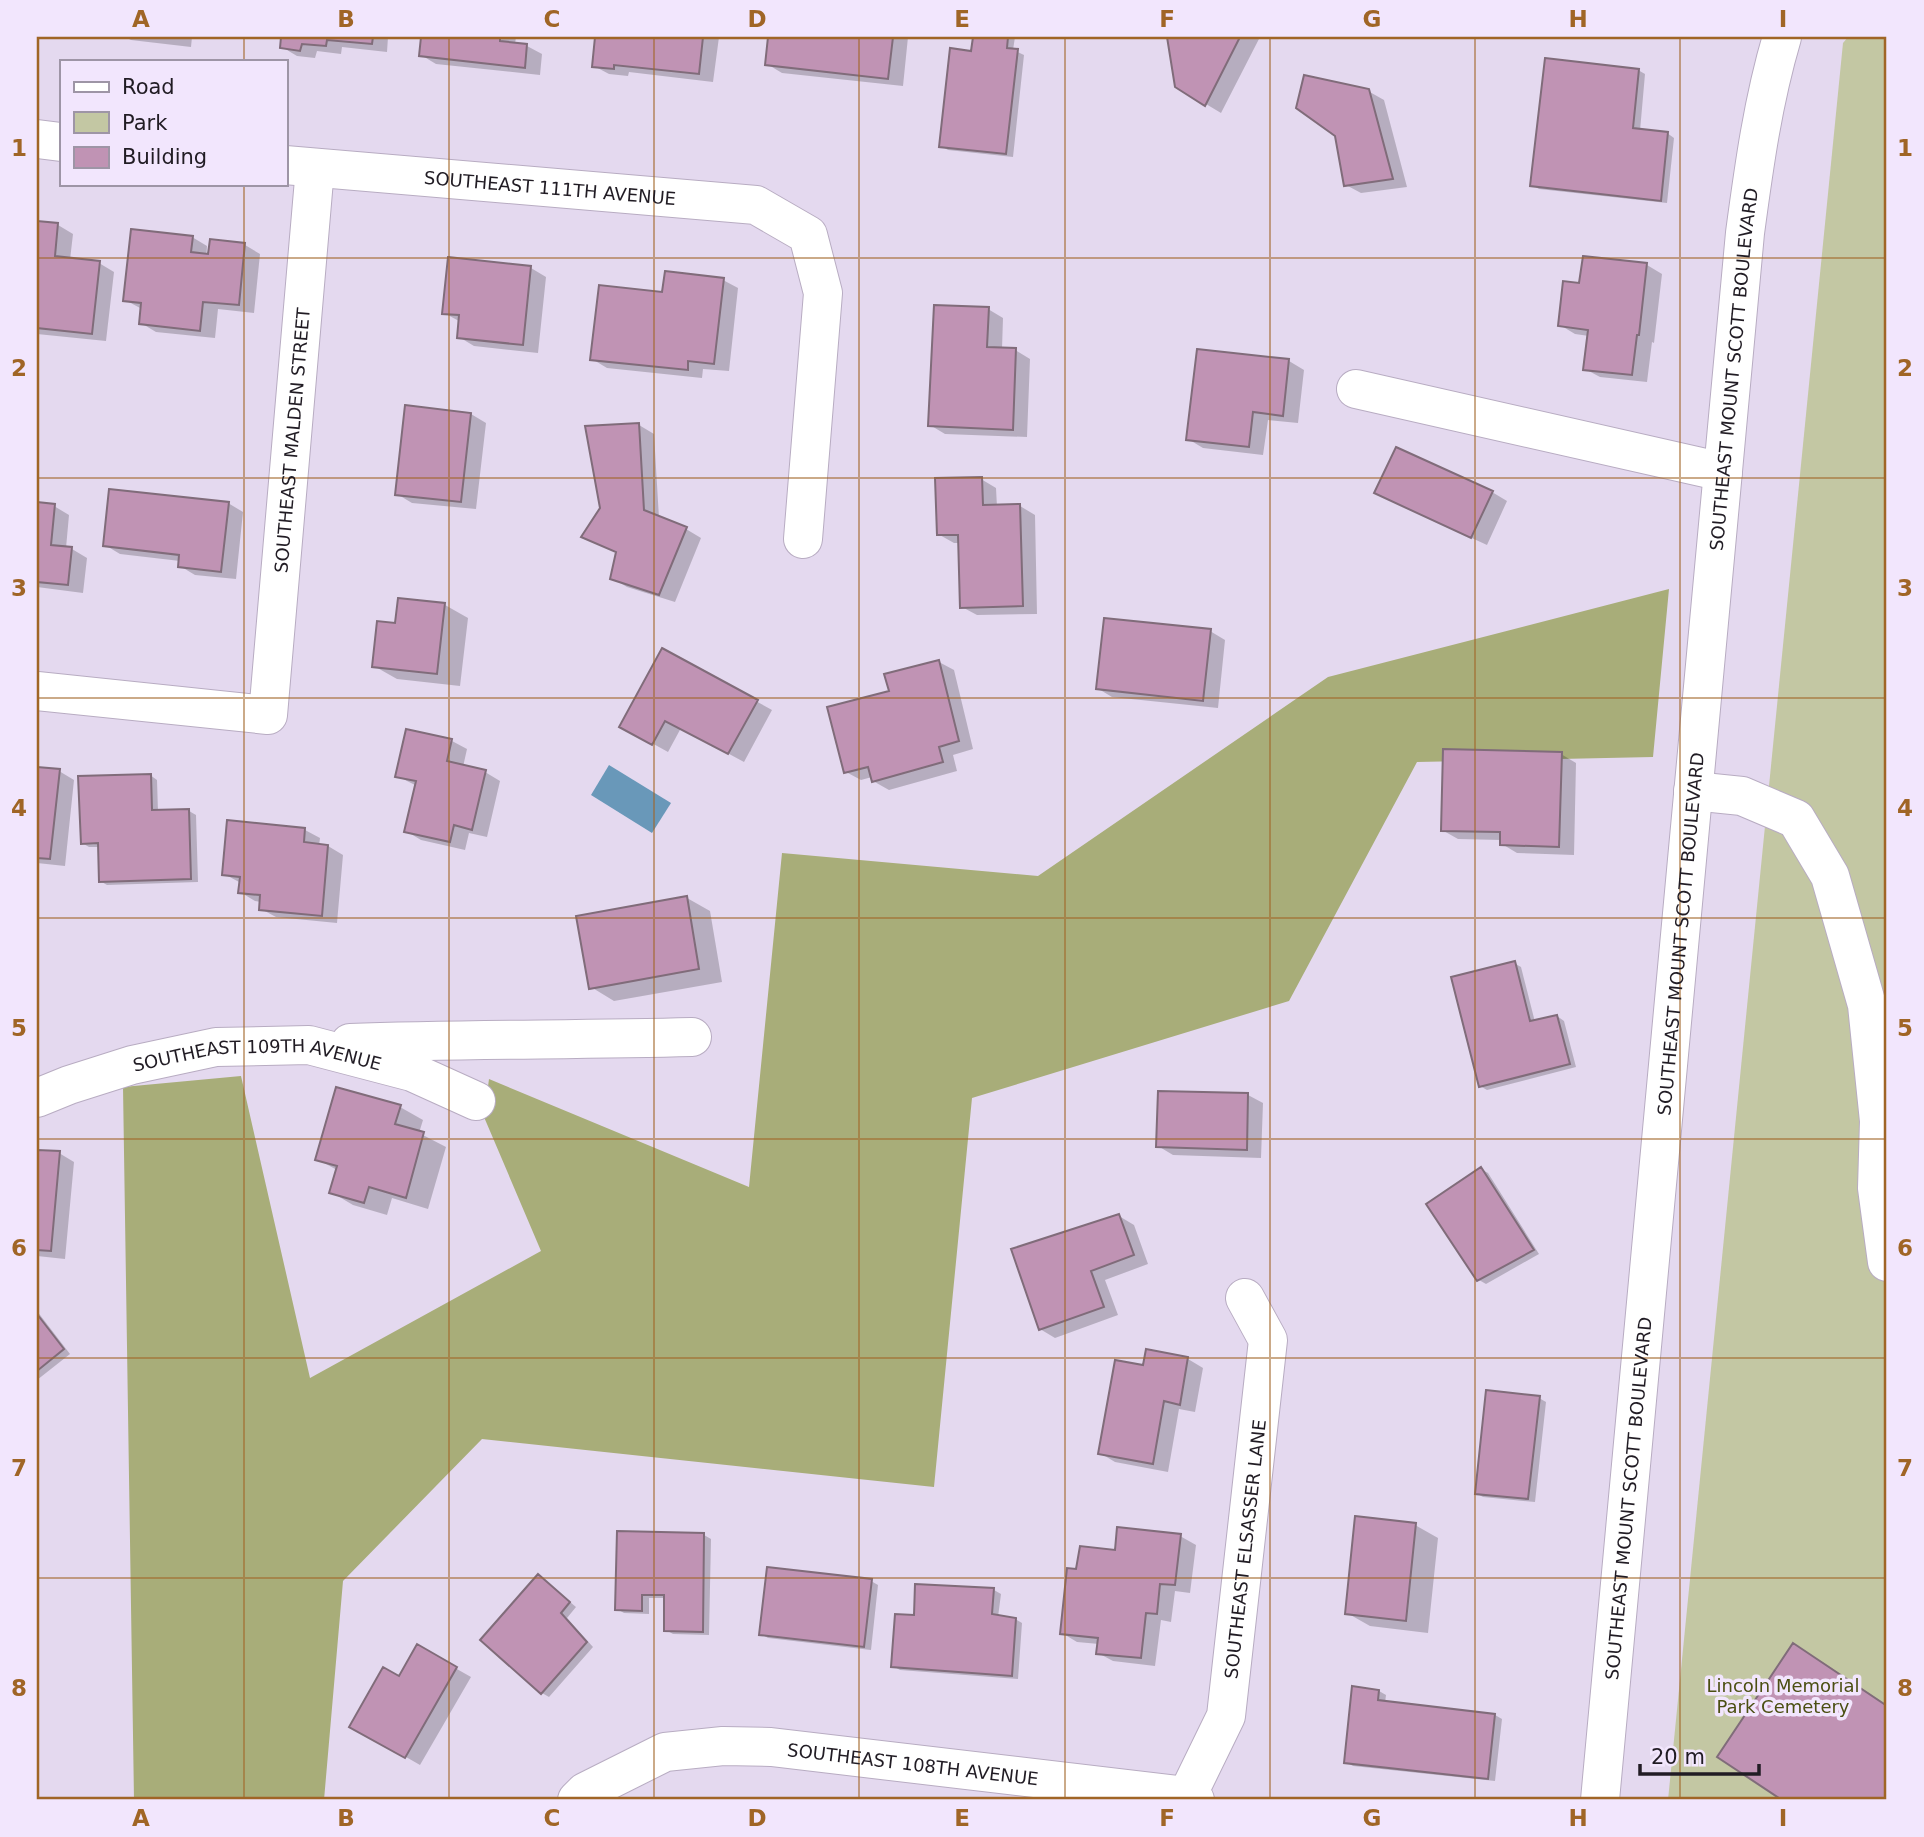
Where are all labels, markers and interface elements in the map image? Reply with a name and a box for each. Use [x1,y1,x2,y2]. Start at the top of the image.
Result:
text: A [132,6,150,32]
text: B [337,6,355,32]
text: C [544,6,560,32]
text: D [747,6,767,32]
text: E [954,6,970,32]
text: F [1159,6,1175,32]
text: G [1363,6,1381,32]
text: H [1568,6,1588,32]
text: I [1779,6,1787,32]
legend [60,60,287,186]
text: Road [122,75,175,99]
text: Park [122,111,168,135]
text: 1 [11,135,27,161]
text: 1 [1897,135,1913,161]
text: Building [122,145,207,169]
street label: SOUTHEAST 111TH AVENUE [423,166,677,209]
street label: SOUTHEAST MOUNT SCOTT BOULEVARD [1705,186,1762,552]
street label: SOUTHEAST MALDEN STREET [270,306,314,574]
text: 2 [11,355,27,381]
text: 2 [1897,355,1913,381]
text: 3 [11,575,27,601]
text: 3 [1897,575,1913,601]
street label: SOUTHEAST MOUNT SCOTT BOULEVARD [1653,751,1707,1116]
text: 4 [11,795,27,821]
text: 4 [1897,795,1913,821]
text: 5 [11,1015,27,1041]
text: 5 [1897,1015,1913,1041]
street label: SOUTHEAST 109TH AVENUE [131,1034,384,1075]
text: 6 [11,1235,27,1261]
text: 6 [1897,1235,1913,1261]
street label: SOUTHEAST MOUNT SCOTT BOULEVARD [1601,1316,1655,1681]
street label: SOUTHEAST ELSASSER LANE [1220,1418,1270,1680]
text: 7 [11,1455,27,1481]
text: 7 [1897,1455,1913,1481]
text: 8 [11,1675,27,1701]
park label: Lincoln Memorial Park Cemetery [1706,1675,1860,1717]
text: 8 [1897,1675,1913,1701]
scale bar [1640,1732,1759,1776]
street label: SOUTHEAST 108TH AVENUE [786,1739,1040,1789]
text: 20 m [1651,1745,1705,1769]
text: A [132,1805,150,1831]
text: B [337,1805,355,1831]
text: C [544,1805,560,1831]
text: D [747,1805,767,1831]
text: E [954,1805,970,1831]
text: F [1159,1805,1175,1831]
text: G [1363,1805,1381,1831]
text: H [1568,1805,1588,1831]
text: I [1779,1805,1787,1831]

